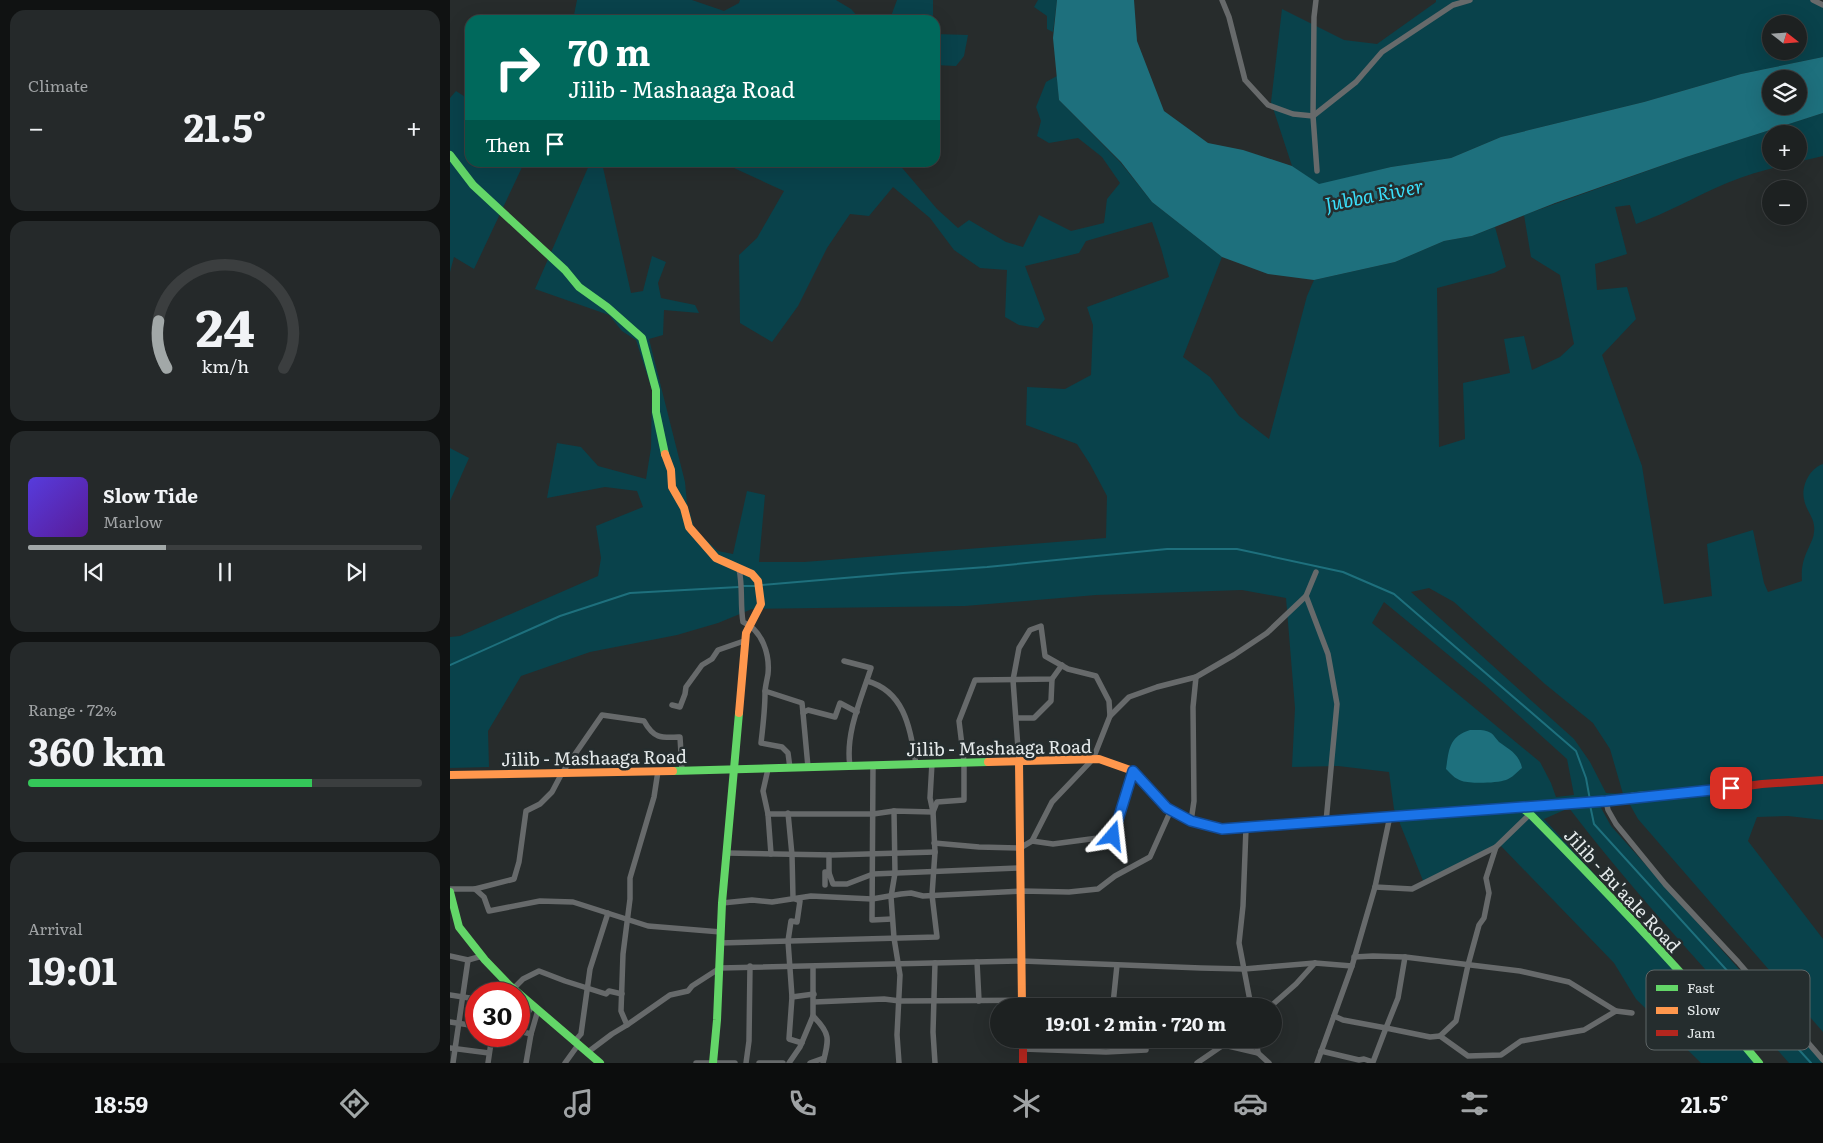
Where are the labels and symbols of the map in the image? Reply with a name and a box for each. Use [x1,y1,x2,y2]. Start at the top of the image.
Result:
north arrow [1762,15,1808,60]
water label: Jubba River [1322,171,1426,217]
street label: Jilib - Mashaaga Road [906,732,1092,762]
street label: Jilib - Mashaaga Road [501,742,687,772]
pin [1710,767,1752,809]
position arrow [1086,809,1138,861]
street label: Jilib - Bu'aale Road [1558,822,1688,958]
legend [1646,970,1810,1050]
text: Fast [1687,977,1715,997]
speed limit sign: 30 [465,982,530,1047]
text: Slow [1687,999,1720,1019]
text: Jam [1687,1022,1716,1042]

